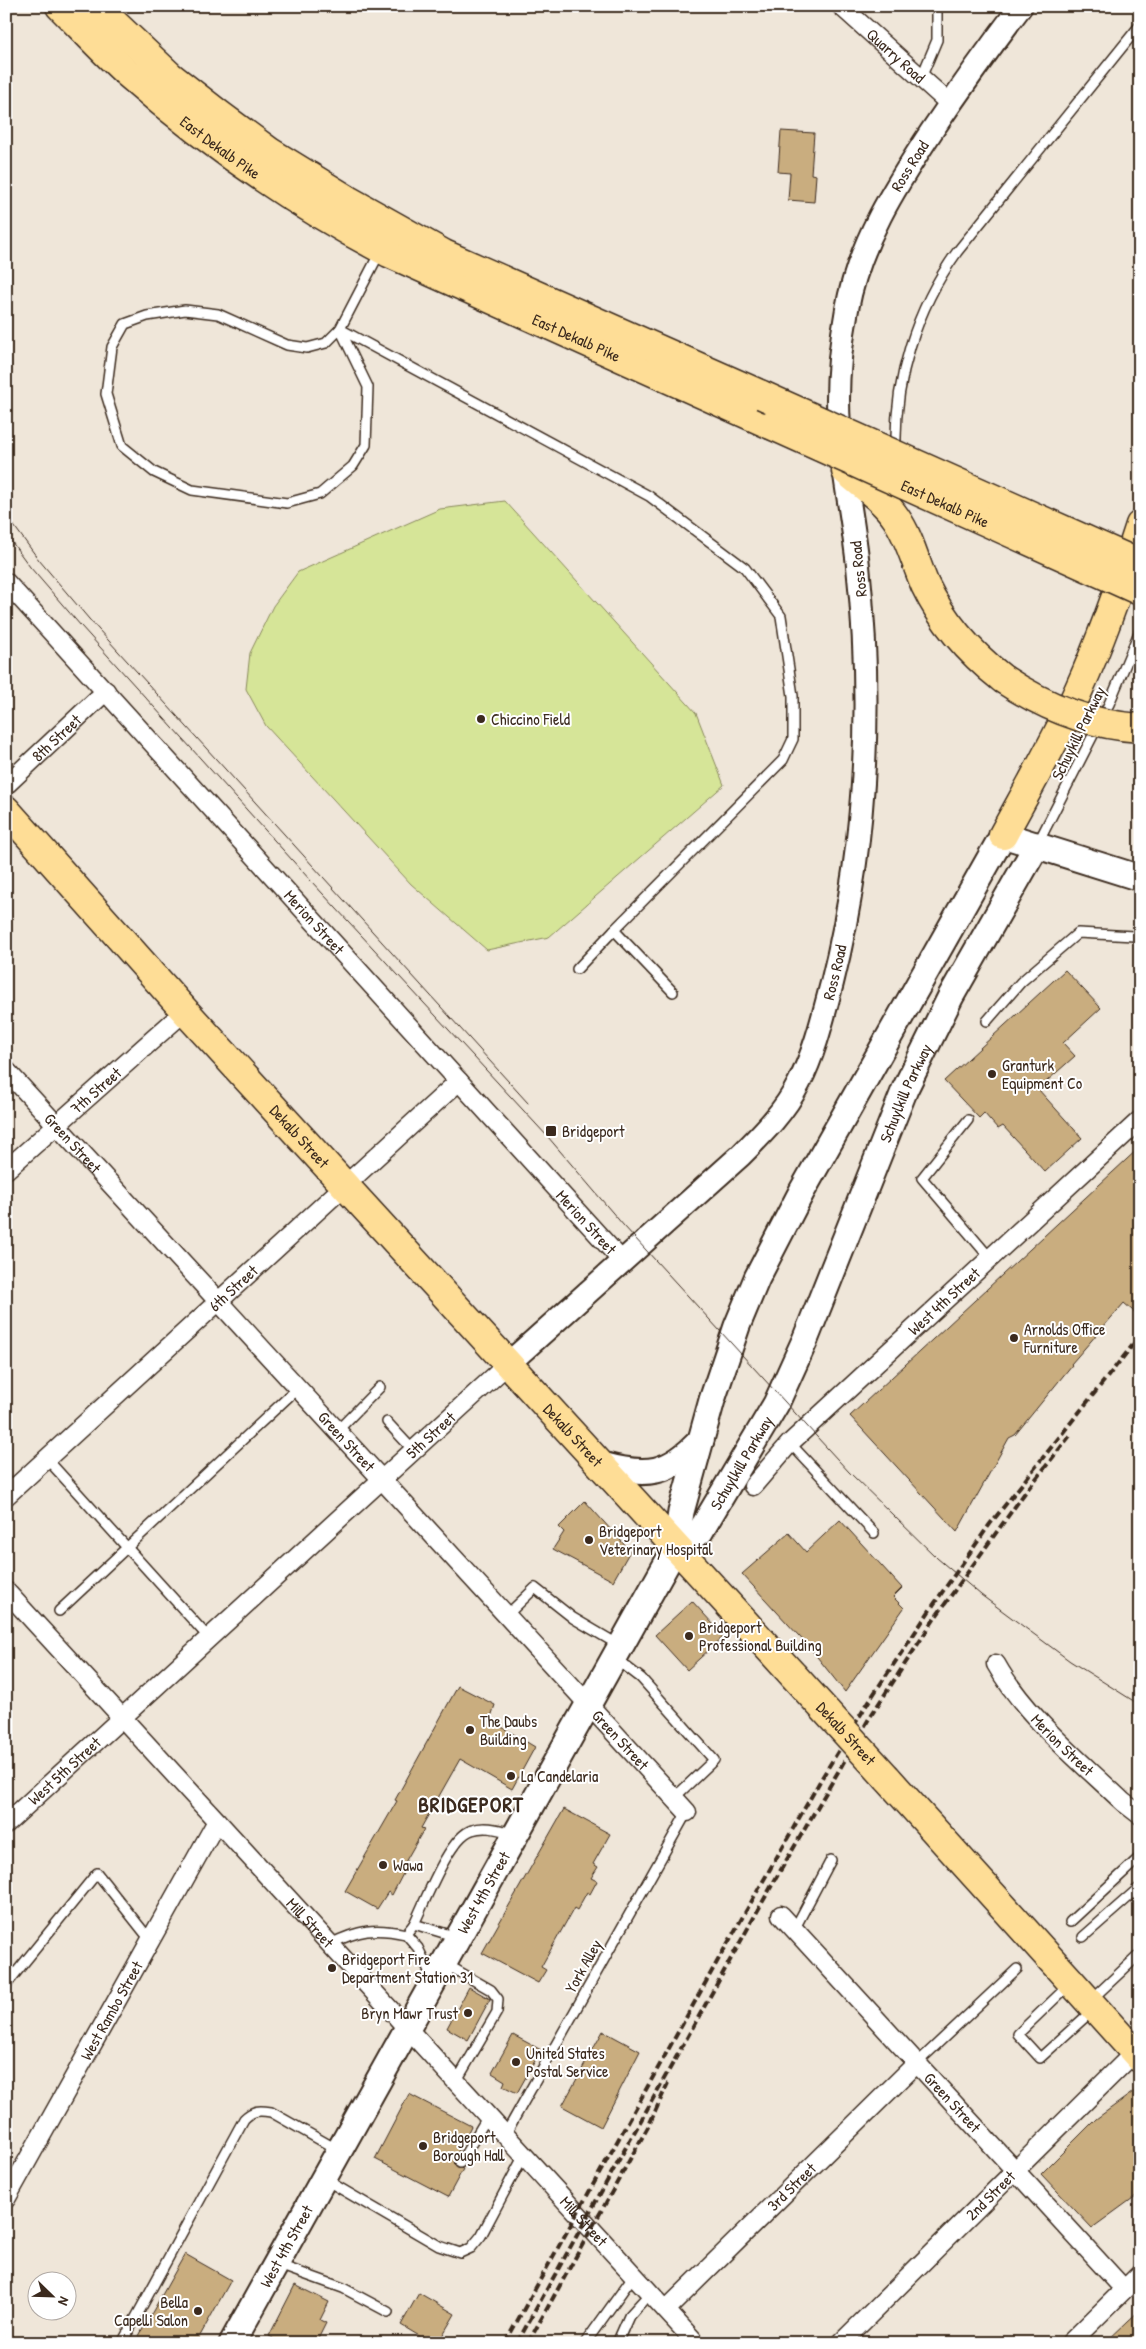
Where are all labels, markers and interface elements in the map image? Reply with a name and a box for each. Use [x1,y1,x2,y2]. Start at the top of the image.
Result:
street label: Quarry Road [862,23,930,88]
street label: East Dekalb Pike [176,110,265,184]
street label: Ross Road [885,136,934,195]
street label: East Dekalb Pike [529,308,625,367]
street label: East Dekalb Pike [898,474,993,533]
street label: Ross Road [844,540,872,598]
street label: Schuykill Parkway [1046,682,1110,783]
place label: Chiccino Field [491,708,570,730]
street label: 8th Street [27,709,86,766]
marker: Chiccino Field [475,713,487,725]
street label: Merion Street [279,885,350,959]
street label: Ross Road [817,943,852,1002]
street label: Schuylkill Parkway [874,1040,937,1146]
place label: Granturk Equipment Co [1002,1054,1083,1094]
street label: 7th Street [66,1061,126,1119]
marker: Granturk Equipment Co [986,1068,998,1080]
street label: Dekalb Street [265,1100,335,1173]
street label: Green Street [40,1108,107,1178]
place label: Bridgeport [562,1120,625,1142]
marker: Bridgeport [544,1124,558,1138]
street label: Merion Street [551,1185,622,1259]
street label: 6th Street [204,1259,263,1316]
street label: West 4th Street [903,1262,985,1340]
place label: Arnolds Office Furniture [1023,1318,1106,1358]
marker: Arnolds Office Furniture [1008,1332,1020,1344]
street label: Dekalb Street [538,1398,608,1472]
street label: Green Street [313,1406,381,1477]
street label: 5th Street [401,1406,461,1463]
street label: Schuylkill Parkway [705,1411,778,1514]
place label: Bridgeport Veterinary Hospital [599,1520,713,1560]
marker: Bridgeport Veterinary Hospital [583,1534,595,1546]
place label: Bridgeport Professional Building [699,1616,822,1656]
marker: Bridgeport Professional Building [683,1630,695,1642]
street label: Dekalb Street [812,1697,881,1770]
street label: Green Street [587,1705,654,1775]
street label: Merion Street [1026,1709,1099,1781]
place label: The Daubs Building [480,1710,537,1750]
marker: The Daubs Building [464,1724,476,1736]
street label: West 5th Street [23,1731,106,1810]
place label: La Candelaria [521,1765,598,1787]
marker: La Candelaria [505,1770,517,1782]
district label: BRIDGEPORT [418,1790,524,1819]
street label: West 4th Street [452,1847,515,1937]
place label: Wawa [393,1854,423,1876]
marker: Wawa [377,1859,389,1871]
street label: Mill Street [281,1893,339,1953]
street label: York Alley [559,1935,607,1997]
place label: Bridgeport Fire Department Station 31 [342,1948,473,1988]
street label: West Rambo Street [75,1957,148,2064]
marker: Bridgeport Fire Department Station 31 [326,1962,338,1974]
place label: Bryn Mawr Trust [361,2002,458,2024]
marker: Bryn Mawr Trust [462,2007,474,2019]
place label: United States Postal Service [526,2042,609,2082]
marker: United States Postal Service [510,2056,522,2068]
street label: Green Street [919,2067,986,2138]
place label: Bridgeport Borough Hall [433,2126,505,2166]
marker: Bridgeport Borough Hall [417,2140,429,2152]
street label: 3rd Street [762,2157,821,2216]
street label: 2nd Street [960,2165,1020,2225]
street label: Mill Street [555,2191,613,2251]
street label: West 4th Street [254,2201,318,2291]
north arrow [28,2272,78,2322]
place label: Bella Capelli Salon [114,2291,188,2331]
text: N [54,2294,75,2309]
marker: Bella Capelli Salon [192,2305,204,2317]

